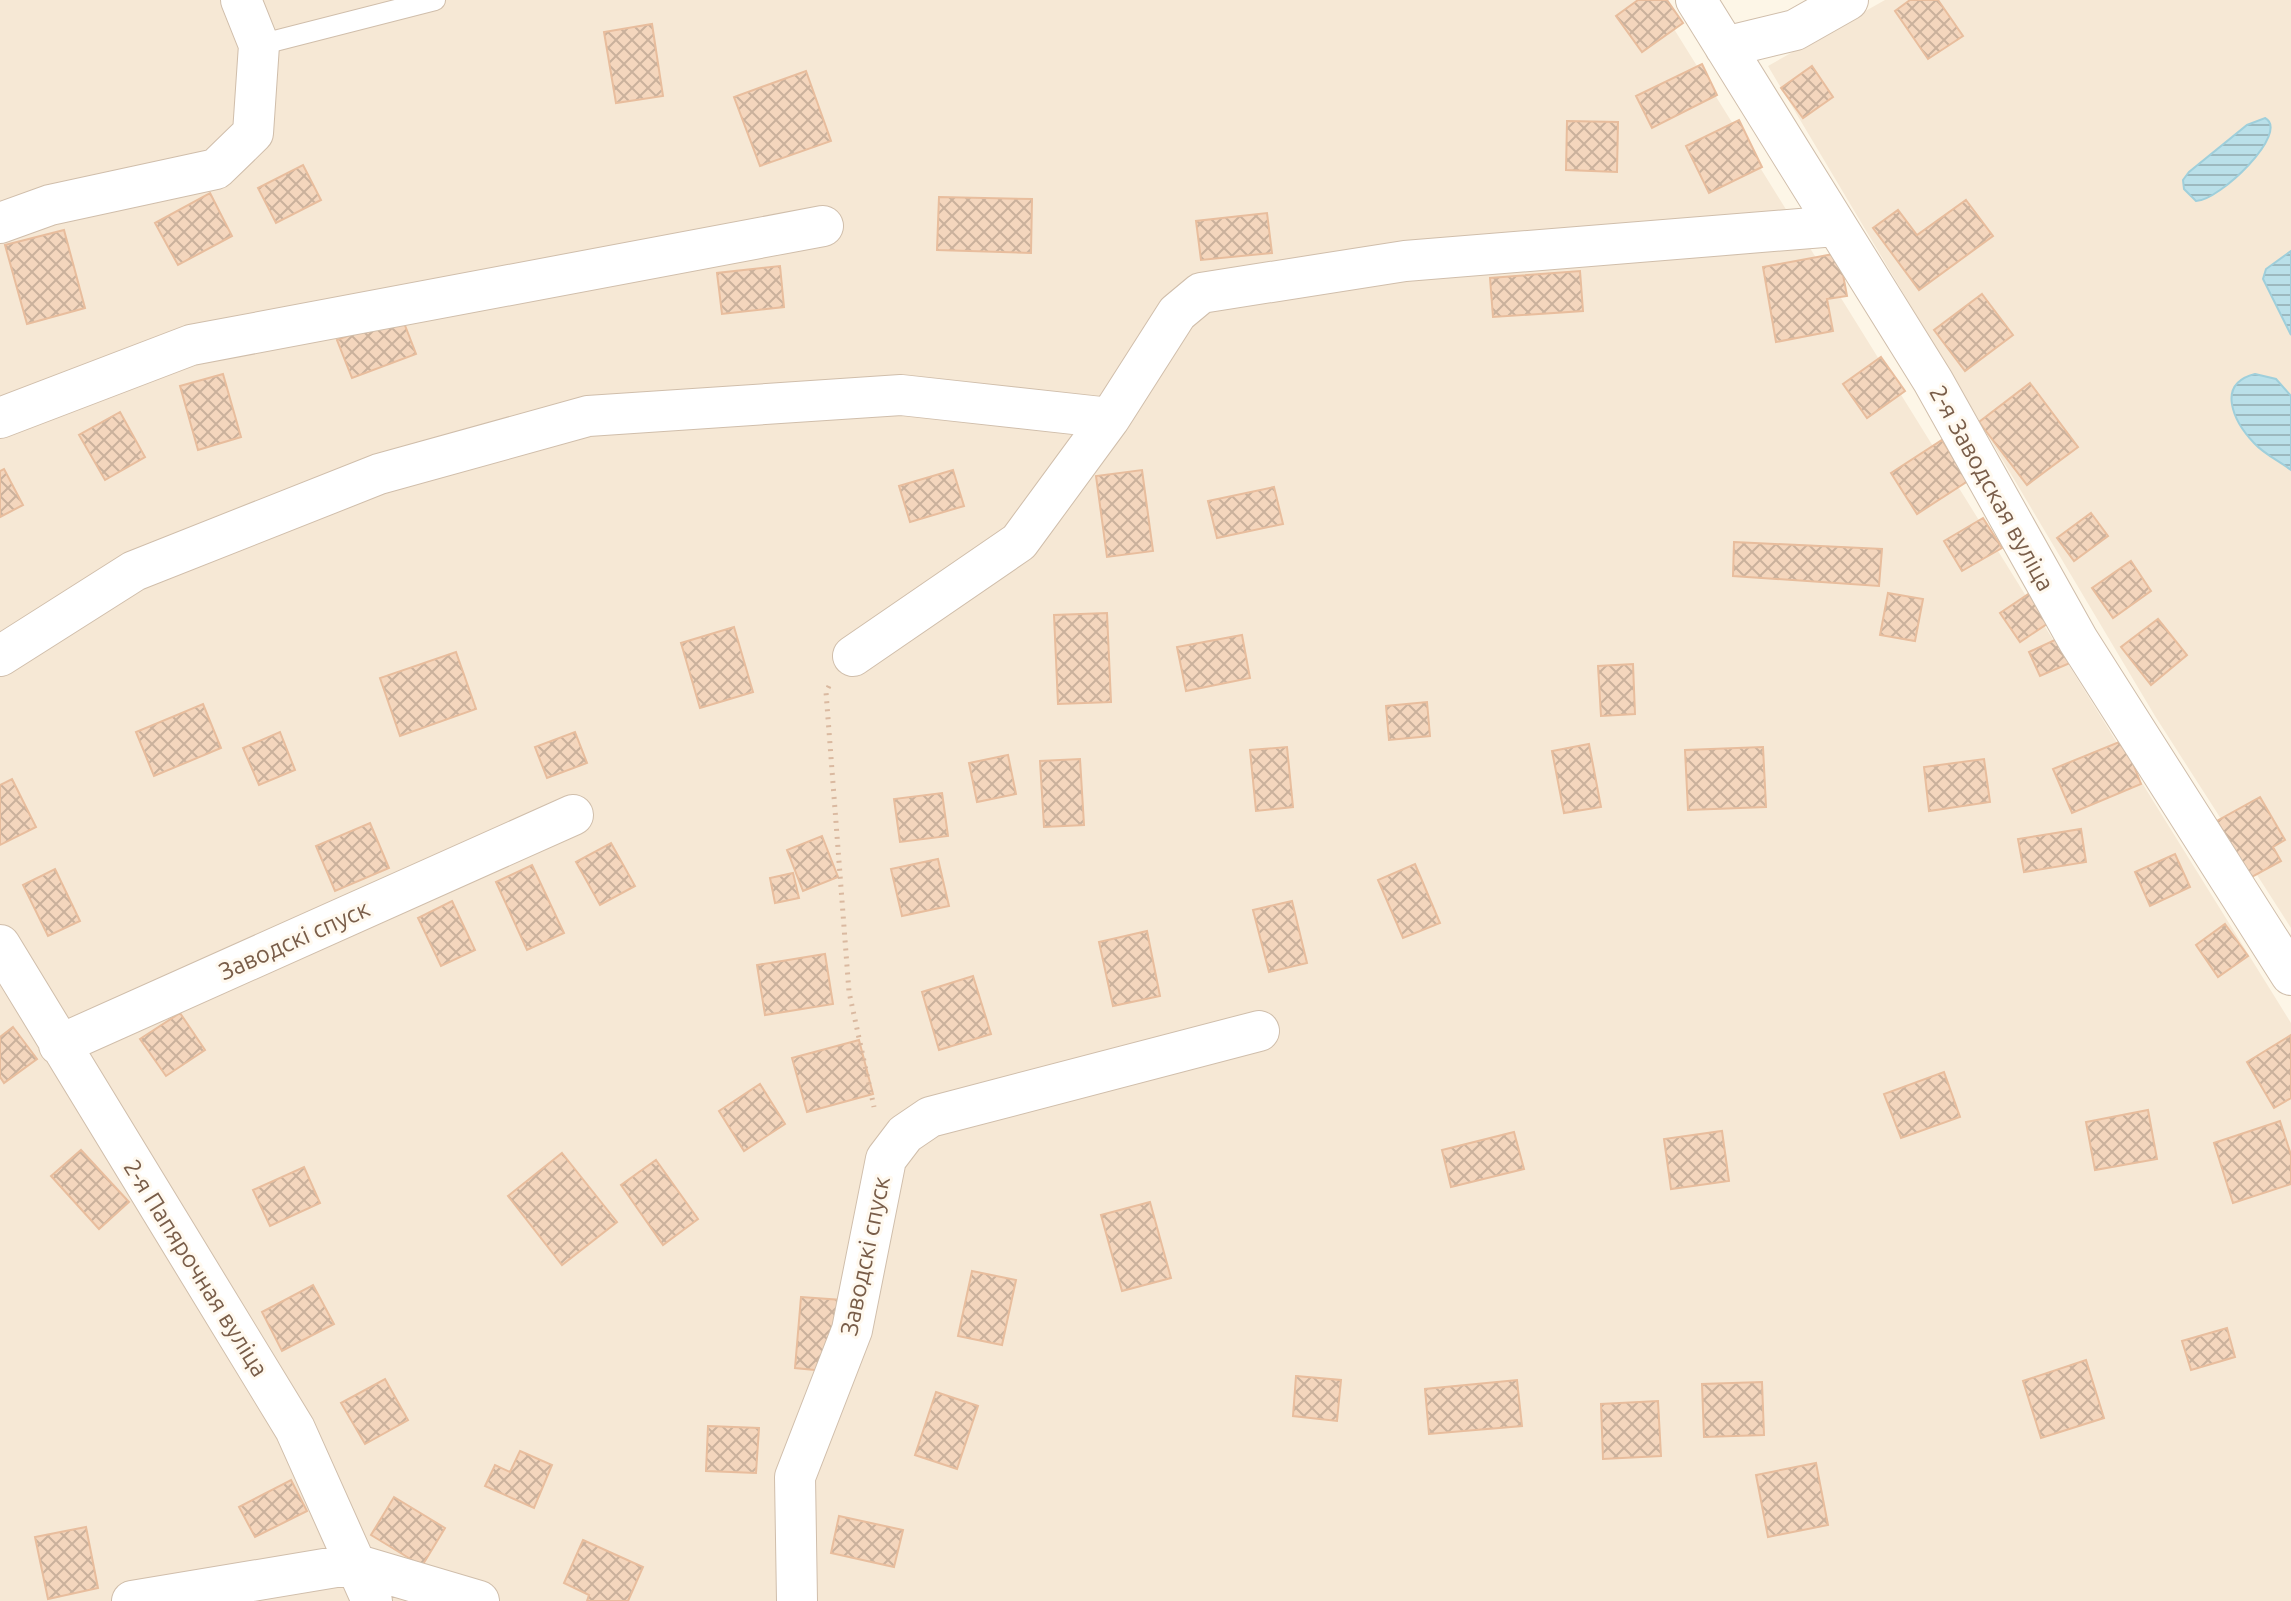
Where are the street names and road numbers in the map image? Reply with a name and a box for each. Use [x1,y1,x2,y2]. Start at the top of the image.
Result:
street label: 2-я Заводская вуліца [1924,380,2060,596]
street label: Заводскі спуск [214,895,374,985]
street label: 2-я Папярочная вуліца [118,1155,274,1381]
street label: Заводскі спуск [835,1174,895,1338]

